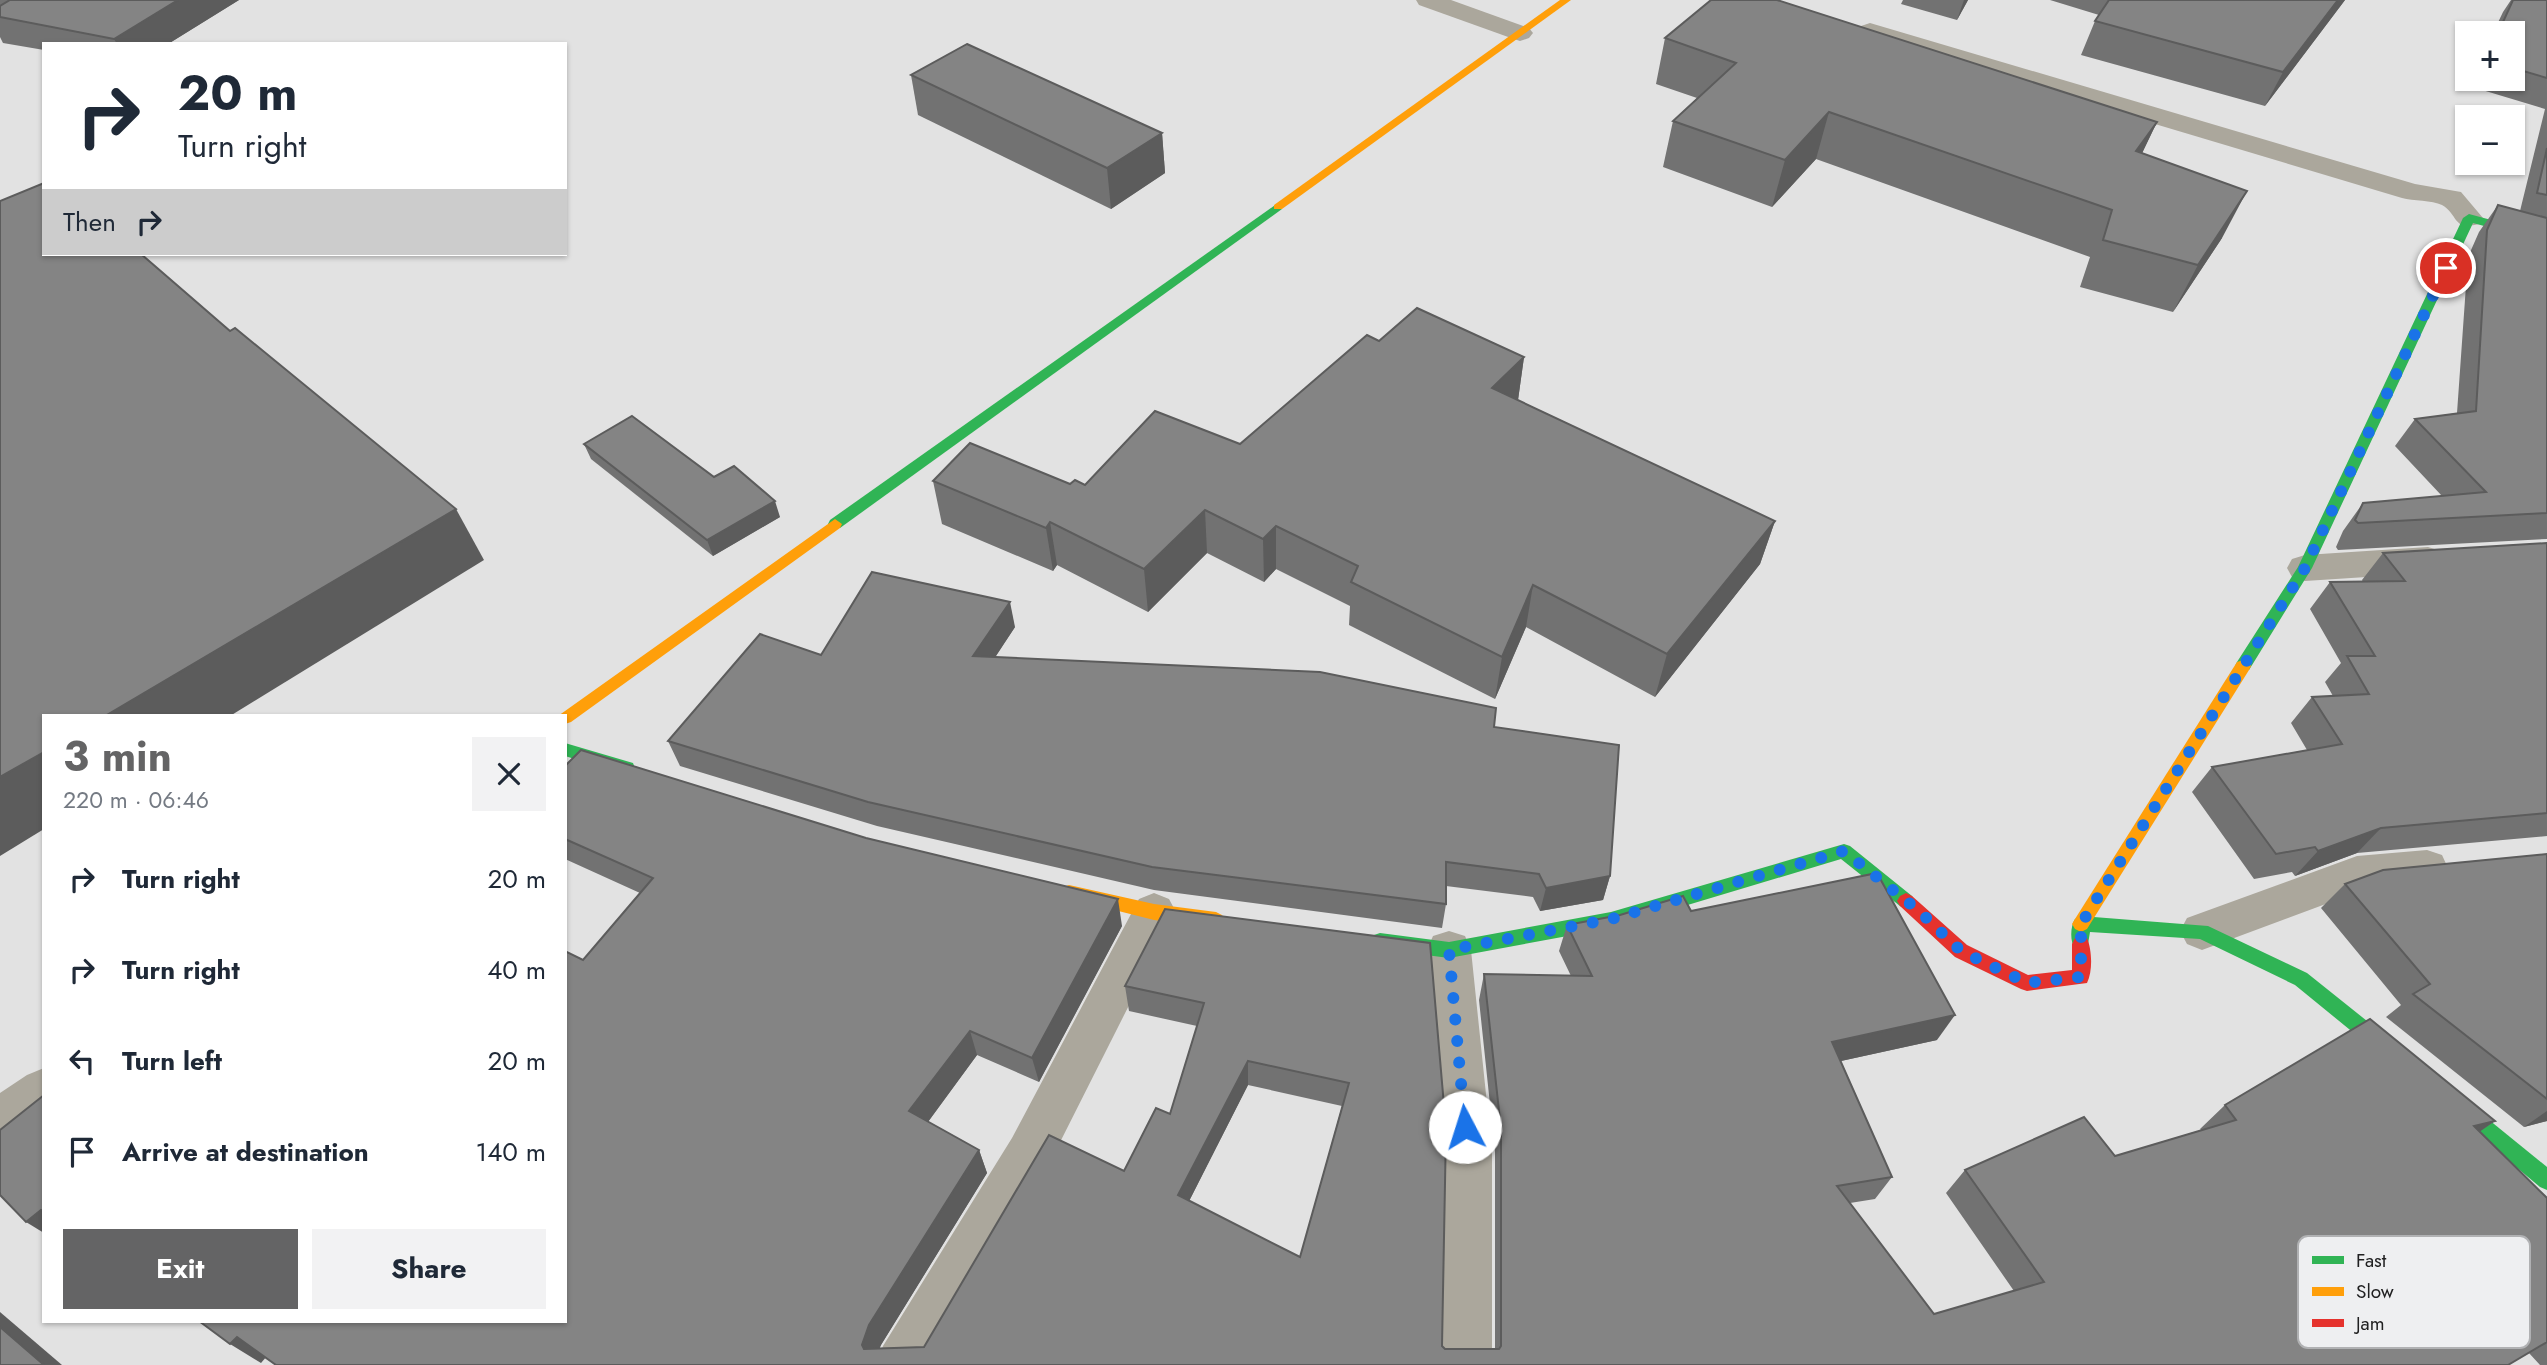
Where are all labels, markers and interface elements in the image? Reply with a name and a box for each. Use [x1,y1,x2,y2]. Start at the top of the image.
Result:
map controls [2455,21,2525,175]
button: + [2455,21,2525,91]
text: 20 m [178,58,297,128]
icon: right [63,70,154,161]
button: − [2455,105,2525,175]
text: Turn right [178,123,307,169]
text: Then [63,203,116,241]
icon: right [130,203,168,241]
pin [2416,238,2476,298]
icon: arrive [2427,249,2465,287]
text: 3 min [63,726,172,787]
button: close [472,737,546,811]
text: 220 m · 06:46 [63,783,209,817]
icon: right [63,860,101,898]
text: Turn right [122,860,240,898]
text: 20 m [488,860,546,898]
icon: right [63,951,101,989]
text: Turn right [122,951,240,989]
text: 40 m [487,951,546,989]
icon: left [63,1042,101,1080]
text: Turn left [122,1042,222,1080]
text: 20 m [488,1042,546,1080]
position arrow [1428,1090,1502,1164]
icon: arrive [63,1133,101,1171]
text: Arrive at destination [122,1133,369,1171]
text: 140 m [475,1133,546,1171]
button: Exit [63,1229,298,1309]
button: Share [312,1229,546,1309]
legend [2298,1236,2530,1348]
text: Fast [2356,1247,2387,1274]
text: Slow [2356,1278,2394,1305]
text: Jam [2353,1310,2385,1337]

